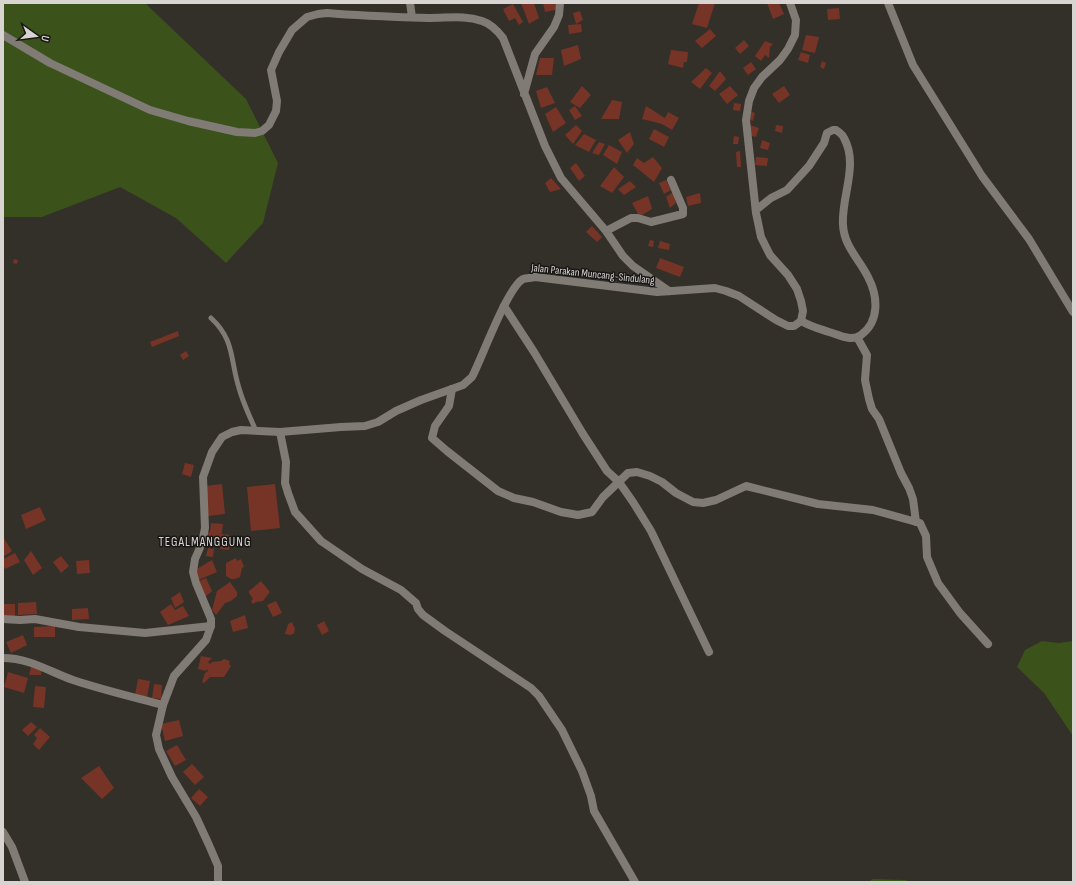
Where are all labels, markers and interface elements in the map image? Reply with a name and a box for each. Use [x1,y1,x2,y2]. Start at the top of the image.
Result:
north arrow [16,16,56,56]
text: U [38,34,52,43]
street label: Jalan Parakan Muncang-Sindulang [530,261,656,287]
district label: TEGALMANGGUNG [159,534,251,550]

